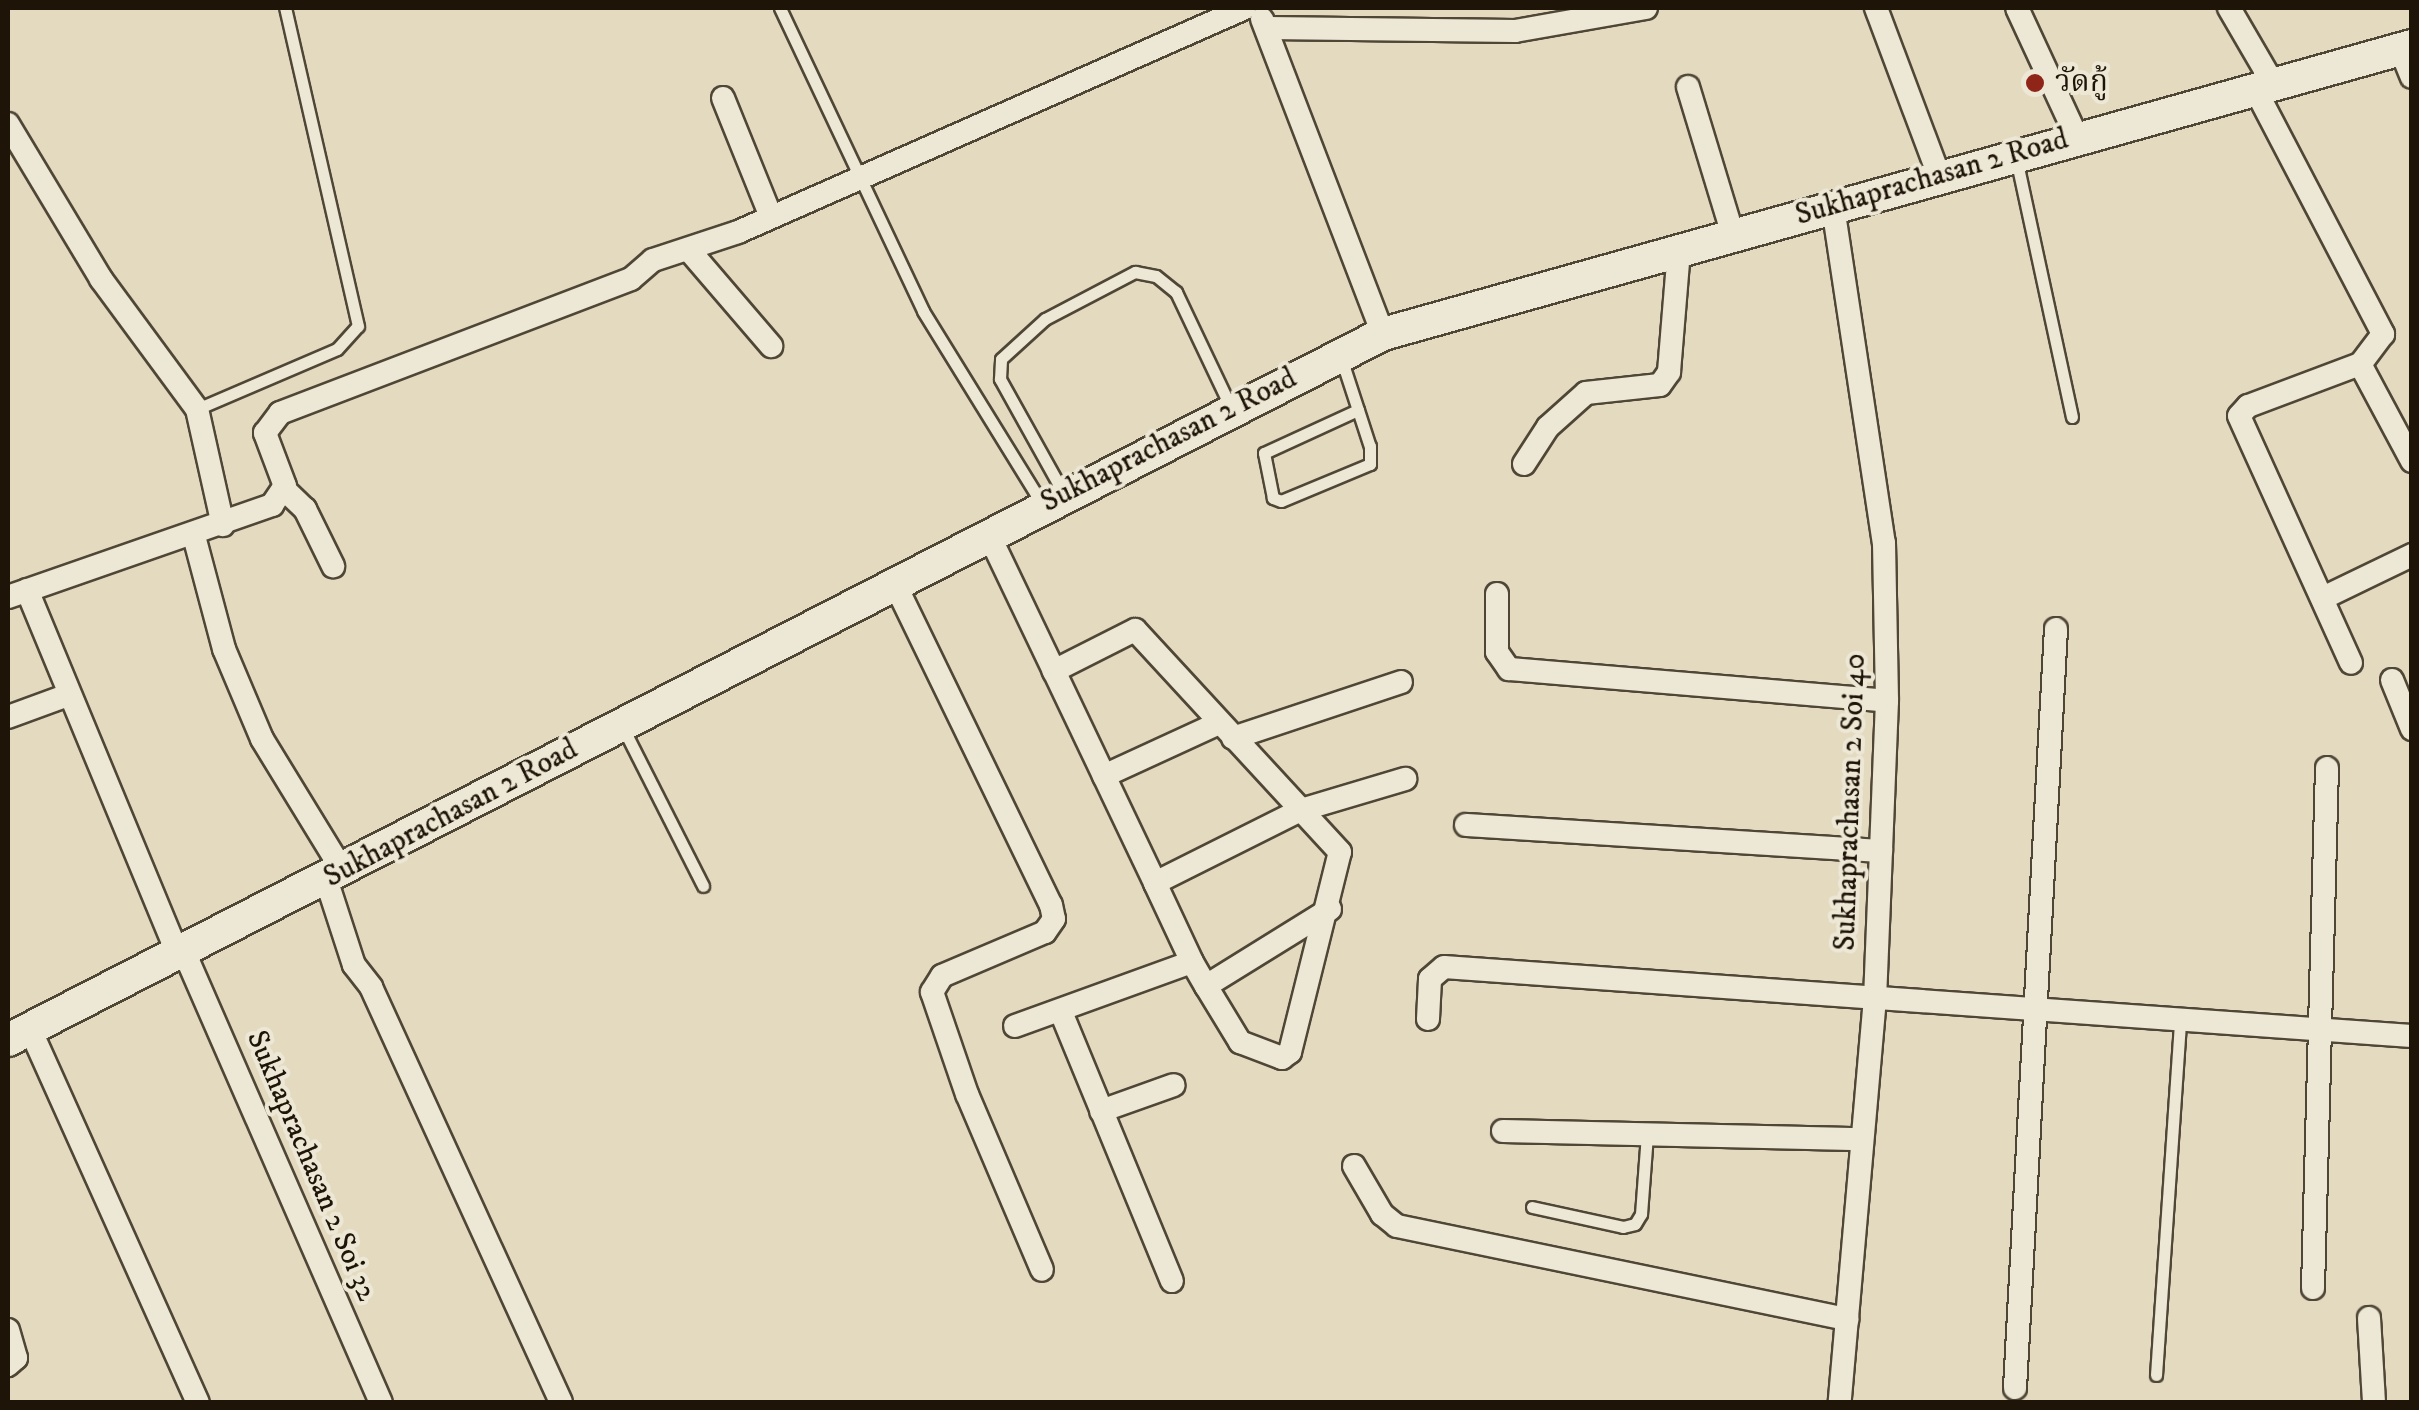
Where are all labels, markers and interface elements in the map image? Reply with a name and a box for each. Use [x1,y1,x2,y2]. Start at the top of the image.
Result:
place label: วัดกู้ [2055,65,2108,101]
marker: วัดกู้ [2024,72,2046,94]
street label: Sukhaprachasan 2 Road [1792,122,2072,234]
street label: Sukhaprachasan 2 Road [1035,361,1303,521]
street label: Sukhaprachasan 2 Soi 40 [1828,653,1874,951]
street label: Sukhaprachasan 2 Road [318,732,584,896]
street label: Sukhaprachasan 2 Soi 32 [238,1025,384,1307]

